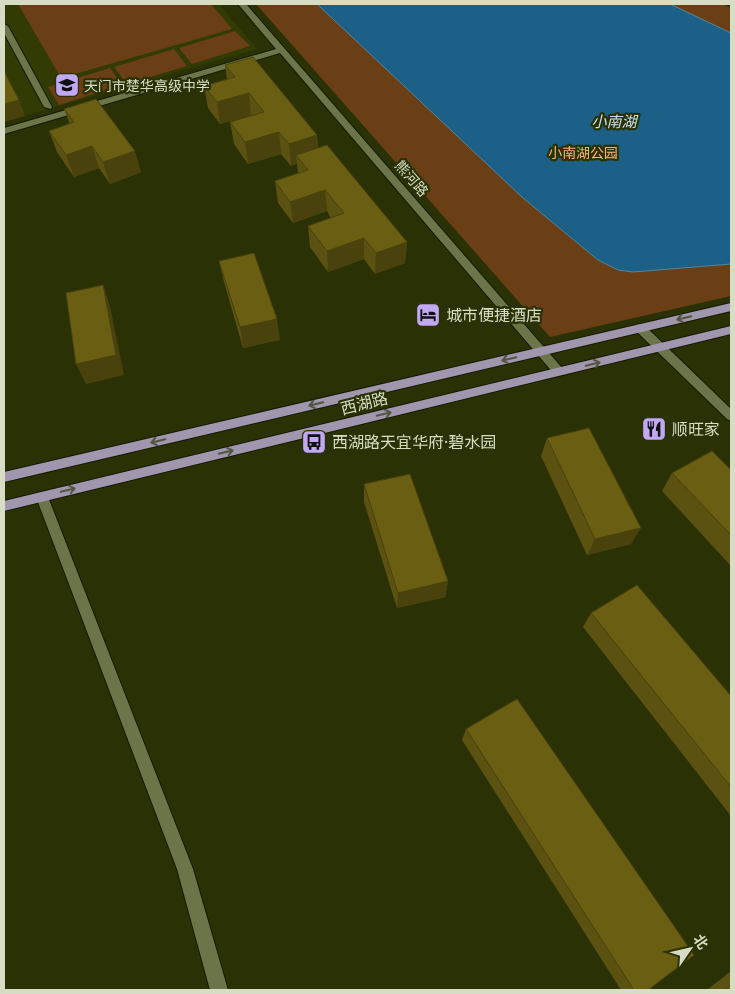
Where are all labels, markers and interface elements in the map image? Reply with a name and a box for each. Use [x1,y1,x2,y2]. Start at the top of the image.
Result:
school or university icon: 天门市楚华高级中学 [54,72,80,98]
place label: 天门市楚华高级中学 [84,76,210,95]
water label: 小南湖 [591,111,638,131]
park label: 小南湖公园 [548,143,618,162]
street label: 熊河路 [391,156,433,200]
hotel icon: 城市便捷酒店 [415,302,441,328]
place label: 城市便捷酒店 [446,304,542,326]
one-way arrow [676,314,692,323]
one-way arrow [501,355,517,364]
one-way arrow [585,359,601,368]
street label: 西湖路 [338,387,390,419]
one-way arrow [309,400,325,409]
one-way arrow [376,409,392,418]
restaurant icon: 顺旺家 [641,416,667,442]
place label: 顺旺家 [672,418,720,440]
bus stop icon: 西湖路天宜华府·碧水园 [301,429,327,455]
place label: 西湖路天宜华府·碧水园 [332,431,496,453]
one-way arrow [151,437,167,446]
one-way arrow [218,447,234,456]
one-way arrow [60,485,76,495]
north arrow [665,924,715,974]
text: 北 [689,930,713,953]

